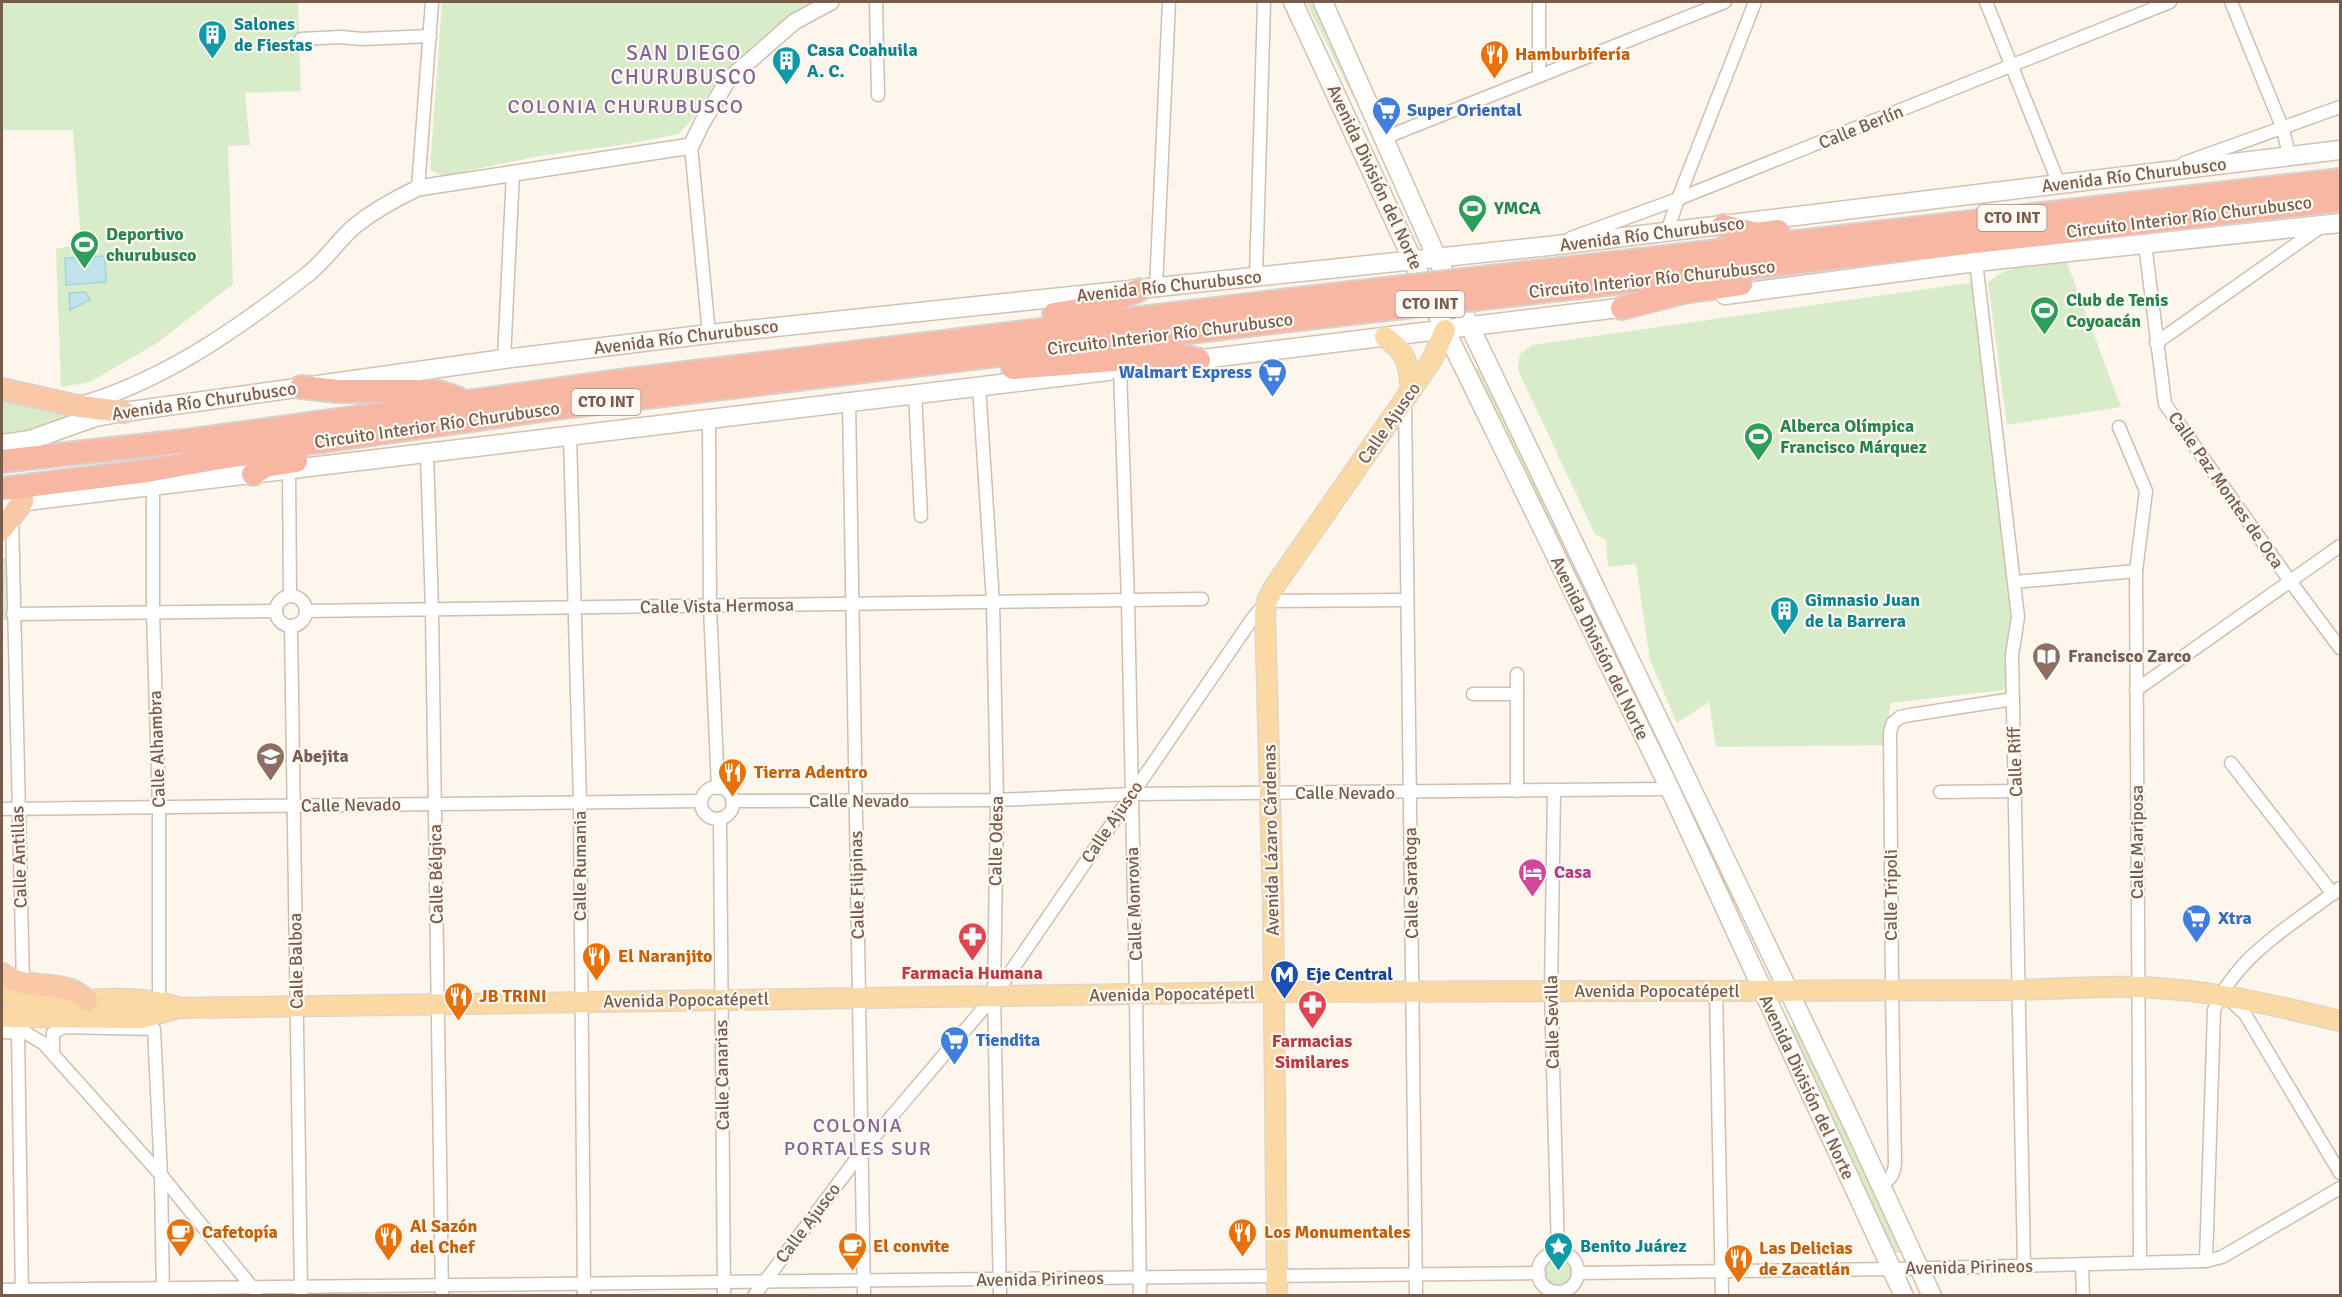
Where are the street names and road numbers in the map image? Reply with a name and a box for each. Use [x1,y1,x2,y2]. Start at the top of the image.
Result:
street label: Avenida División del Norte [1322,81,1428,273]
street label: Calle Berlín [1815,100,1907,154]
street label: Avenida Río Churubusco [2040,153,2228,197]
street label: Circuito Interior Río Churubusco [2065,191,2313,243]
road number: CTO INT [1978,205,2046,231]
street label: Avenida Río Churubusco [1558,212,1746,256]
street label: Circuito Interior Río Churubusco [1528,255,1776,303]
street label: Avenida Río Churubusco [1075,265,1263,307]
road number: CTO INT [1396,291,1464,317]
street label: Circuito Interior Río Churubusco [1046,308,1294,360]
street label: Avenida Río Churubusco [592,315,780,359]
street label: Avenida Río Churubusco [110,377,298,425]
street label: Calle Ajusco [1353,378,1425,468]
road number: CTO INT [572,389,640,415]
street label: Circuito Interior Río Churubusco [313,397,561,453]
street label: Calle Paz Montes de Oca [2163,407,2289,573]
street label: Avenida División del Norte [1546,553,1654,743]
street label: Calle Vista Hermosa [640,594,794,618]
street label: Calle Alhambra [144,690,170,808]
street label: Calle Riff [2003,725,2027,797]
street label: Avenida Lázaro Cárdenas [1258,744,1284,936]
street label: Calle Ajusco [1076,777,1148,867]
street label: Calle Nevado [1295,782,1395,804]
street label: Calle Mariposa [2126,785,2148,899]
street label: Calle Nevado [809,790,909,812]
street label: Calle Nevado [301,793,401,817]
street label: Calle Odesa [984,796,1008,886]
street label: Calle Antillas [6,805,32,909]
street label: Calle Rumania [569,811,591,921]
street label: Calle Bélgica [424,824,448,924]
street label: Calle Saratoga [1399,827,1423,939]
street label: Calle Filipinas [845,830,869,939]
street label: Calle Monrovia [1121,847,1147,961]
street label: Calle Trípoli [1880,849,1902,941]
street label: Calle Balboa [284,913,308,1009]
street label: Calle Sevilla [1540,975,1564,1069]
street label: Avenida Popocatépetl [1574,980,1740,1002]
street label: Avenida Popocatépetl [1089,982,1255,1006]
street label: Avenida Popocatépetl [603,988,769,1012]
street label: Avenida División del Norte [1754,991,1860,1183]
street label: Calle Canarias [710,1019,734,1131]
street label: Calle Ajusco [771,1179,845,1267]
street label: Avenida Pirineos [1905,1255,2033,1279]
street label: Avenida Pirineos [976,1267,1104,1291]

